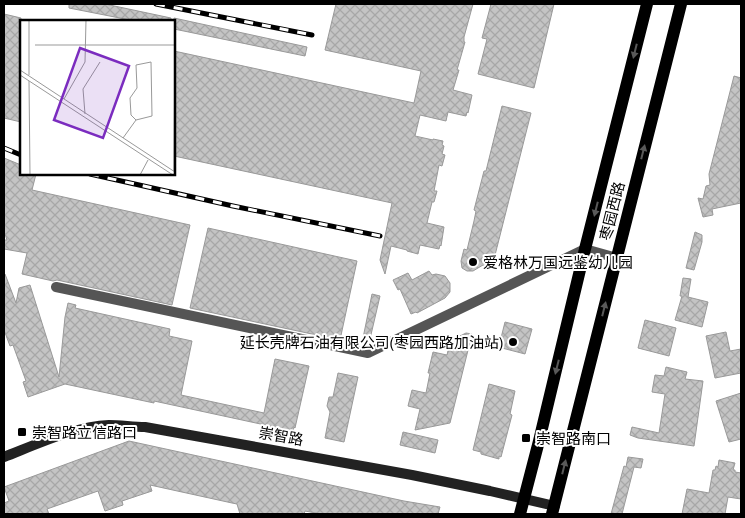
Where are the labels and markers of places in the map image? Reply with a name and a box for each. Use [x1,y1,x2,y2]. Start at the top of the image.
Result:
place label: 爱格林万国远鉴幼儿园 [483,252,633,273]
marker: 爱格林万国远鉴幼儿园 [467,256,479,268]
place label: 延长壳牌石油有限公司(枣园西路加油站) [240,332,503,353]
marker: 延长壳牌石油有限公司(枣园西路加油站) [507,336,519,348]
place label: 崇智路立信路口 [32,422,137,443]
marker: 崇智路立信路口 [16,426,28,438]
place label: 崇智路南口 [536,428,611,449]
marker: 崇智路南口 [520,432,532,444]

